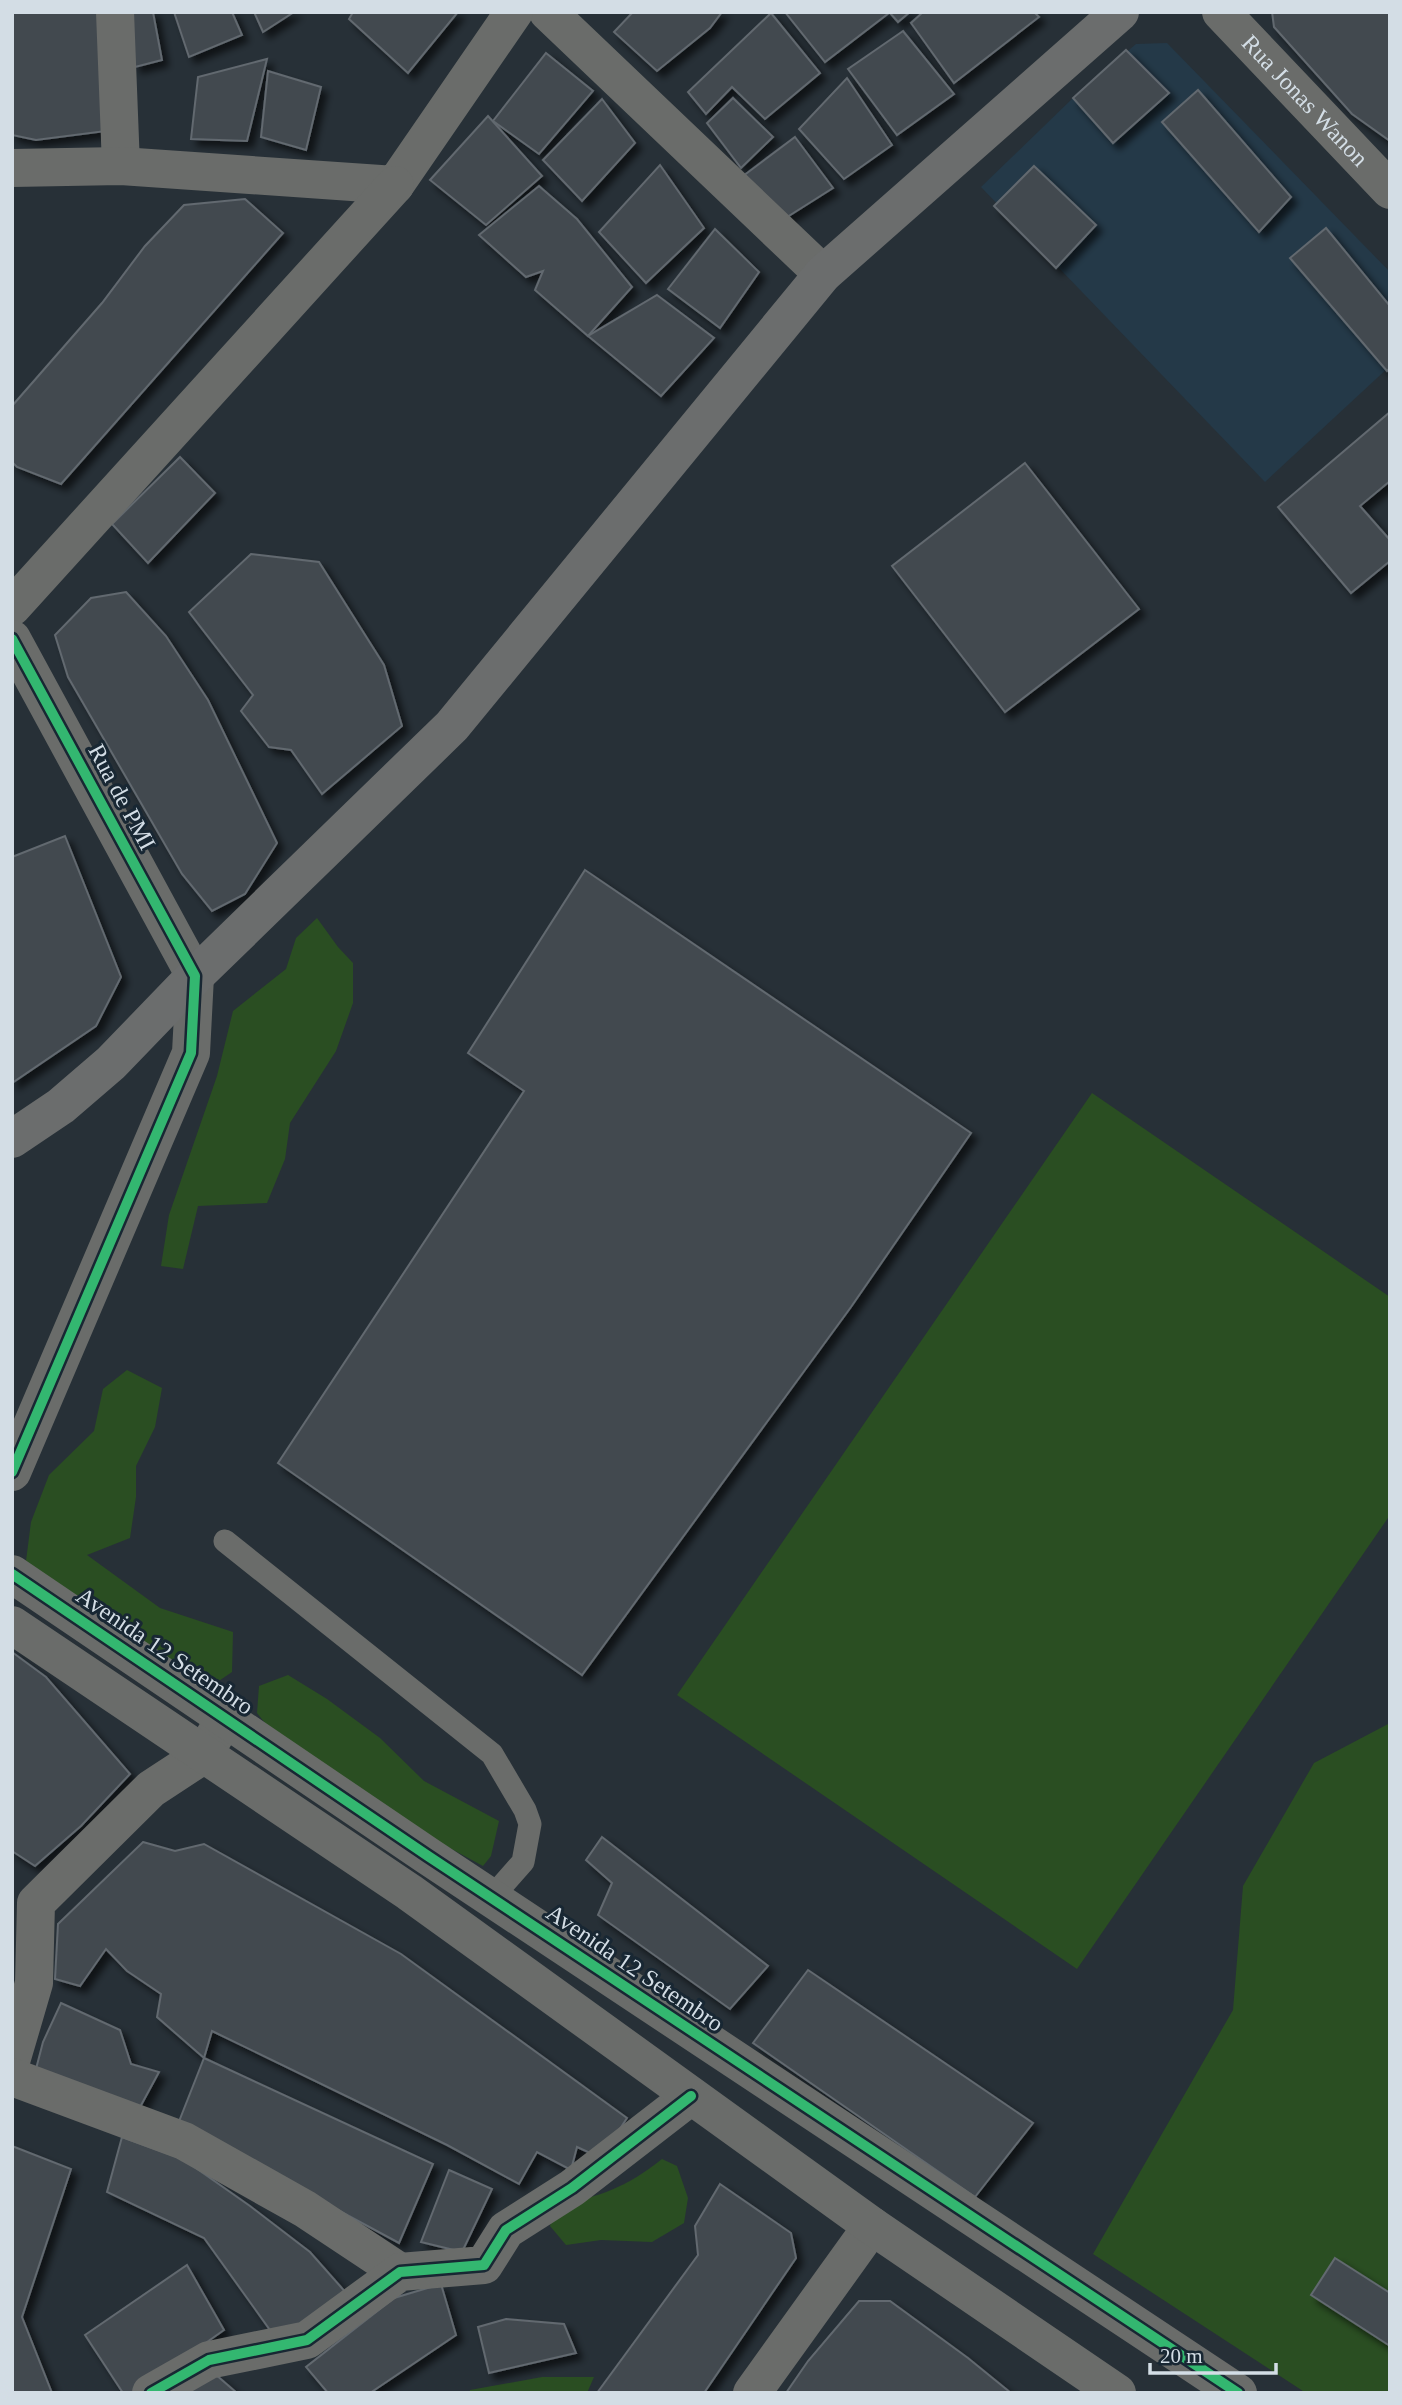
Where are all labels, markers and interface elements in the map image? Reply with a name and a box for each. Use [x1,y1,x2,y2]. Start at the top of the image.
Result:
street label: Rua Jonas Wanon [1237,30,1373,171]
street label: Rua de PMI [83,740,161,854]
street label: Avenida 12 Setembro [72,1582,258,1720]
street label: Avenida 12 Setembro [542,1899,728,2037]
scale bar [1150,2332,1276,2376]
text: 20 m [1160,2344,1203,2368]

